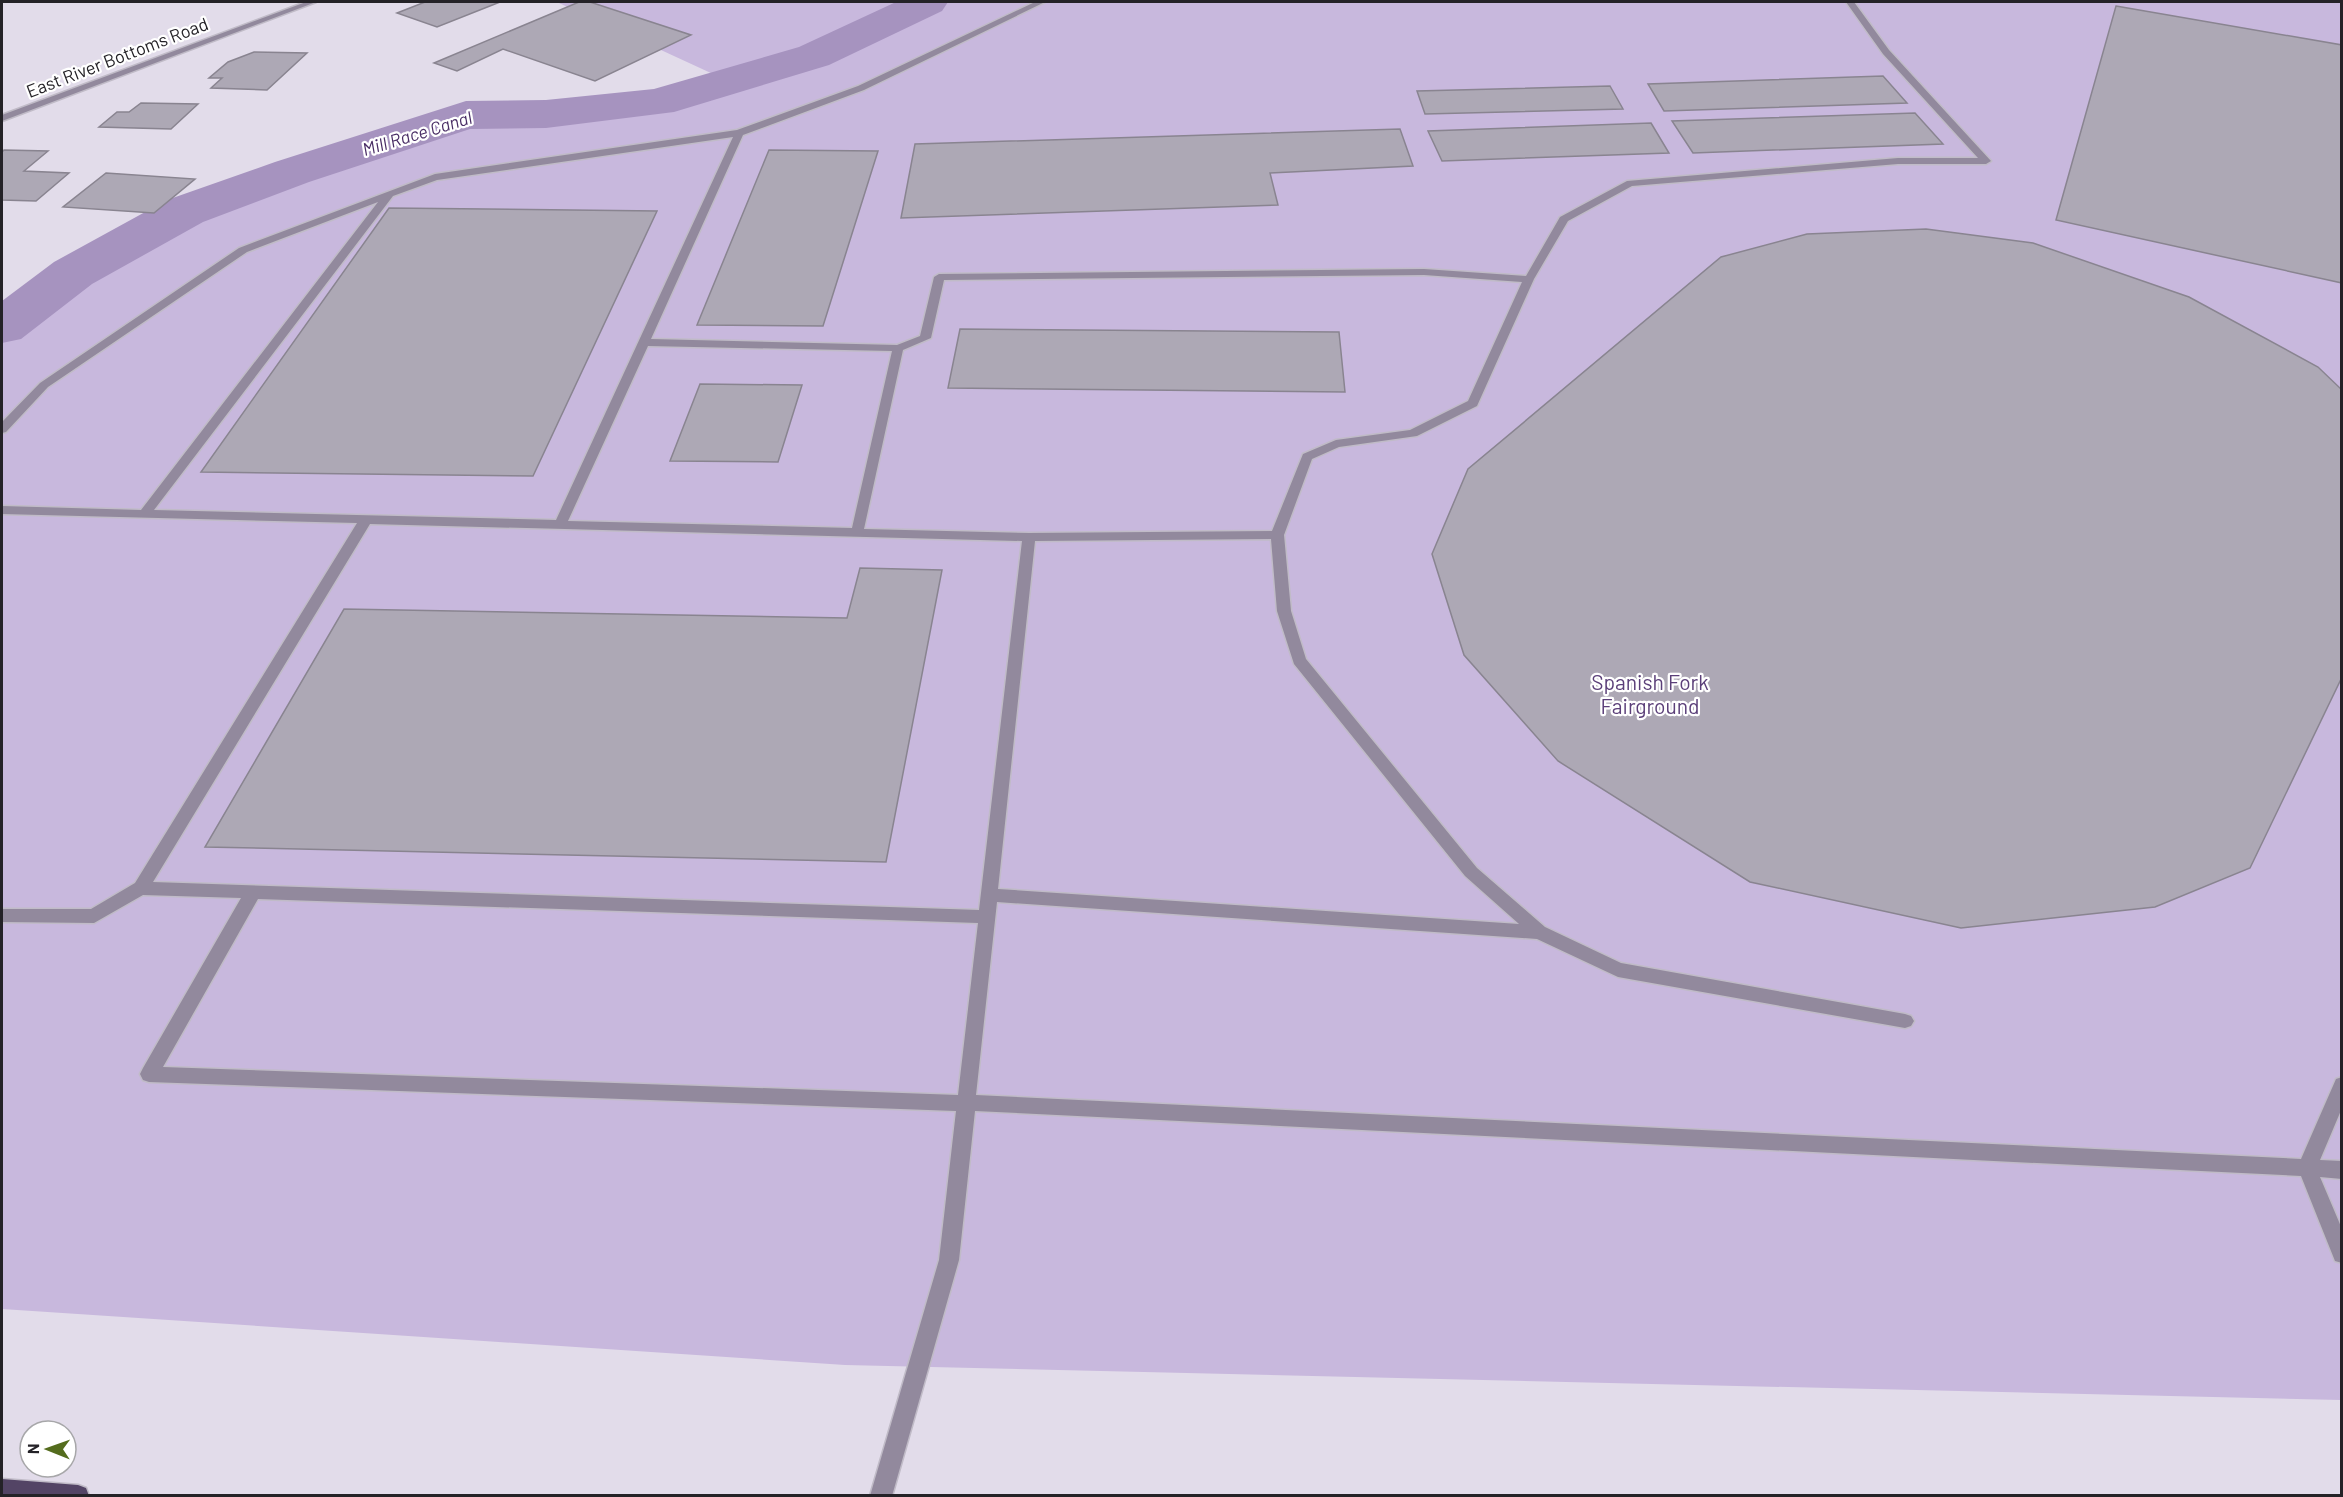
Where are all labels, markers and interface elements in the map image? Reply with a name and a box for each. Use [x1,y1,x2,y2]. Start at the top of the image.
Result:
street label: East River Bottoms Road [23,12,211,102]
water label: Mill Race Canal [360,106,474,160]
park label: Spanish Fork Fairground [1591,669,1709,718]
north arrow [18,1419,78,1479]
text: N [23,1443,42,1454]

